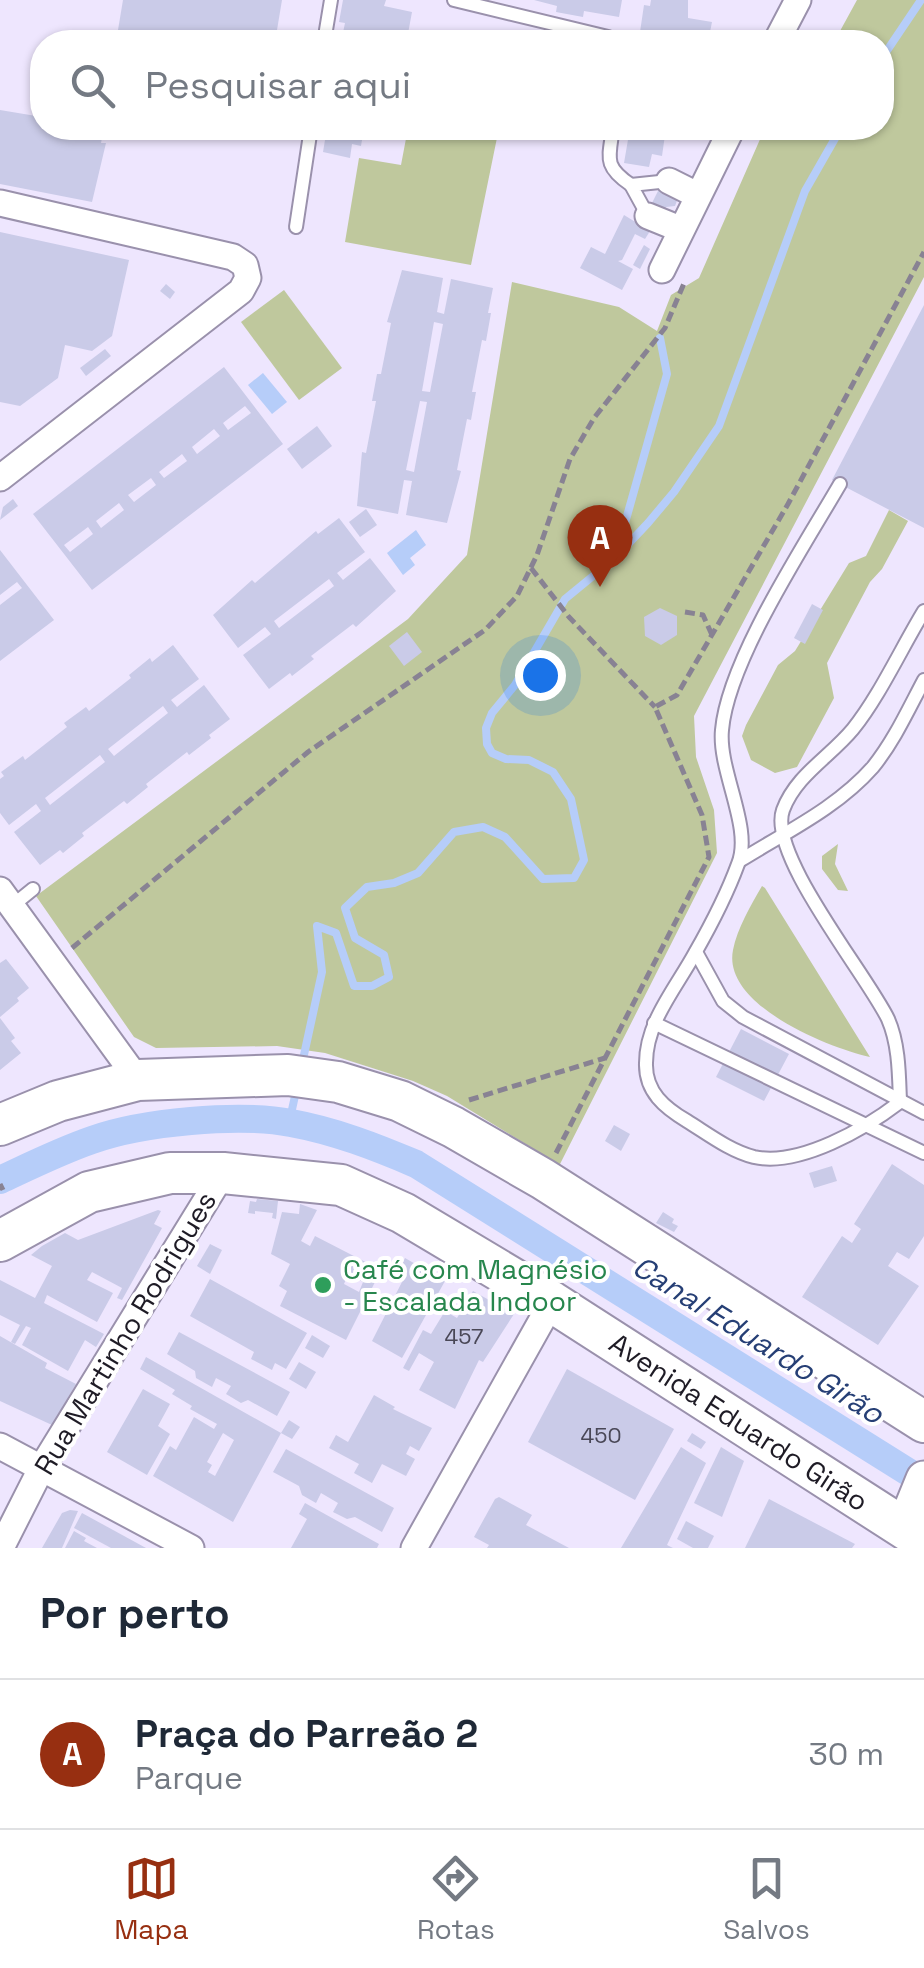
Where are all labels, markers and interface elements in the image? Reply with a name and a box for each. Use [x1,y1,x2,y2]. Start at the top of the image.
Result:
search box [30,30,894,140]
icon: search [65,58,120,113]
text: Pesquisar aqui [145,61,411,109]
pin: A [568,504,632,587]
your location [515,650,566,701]
street label: Rua Martinho Rodrigues [26,1185,224,1481]
water label: Canal Eduardo Girão [626,1247,892,1433]
place label: Café com Magnésio - Escalada Indoor [343,1251,608,1319]
marker: Café com Magnésio - Escalada Indoor [312,1274,334,1296]
house number: 457 [444,1322,484,1350]
street label: Avenida Eduardo Girão [603,1325,875,1519]
house number: 450 [580,1421,622,1449]
text: Por perto [40,1587,230,1640]
text: Praça do Parreão 2 [135,1710,478,1758]
text: A [62,1734,83,1774]
text: 30 m [808,1734,884,1774]
text: Parque [135,1758,243,1798]
tab: Mapa [114,1851,189,1947]
tab: Rotas [417,1851,495,1947]
tab: Salvos [723,1851,810,1947]

